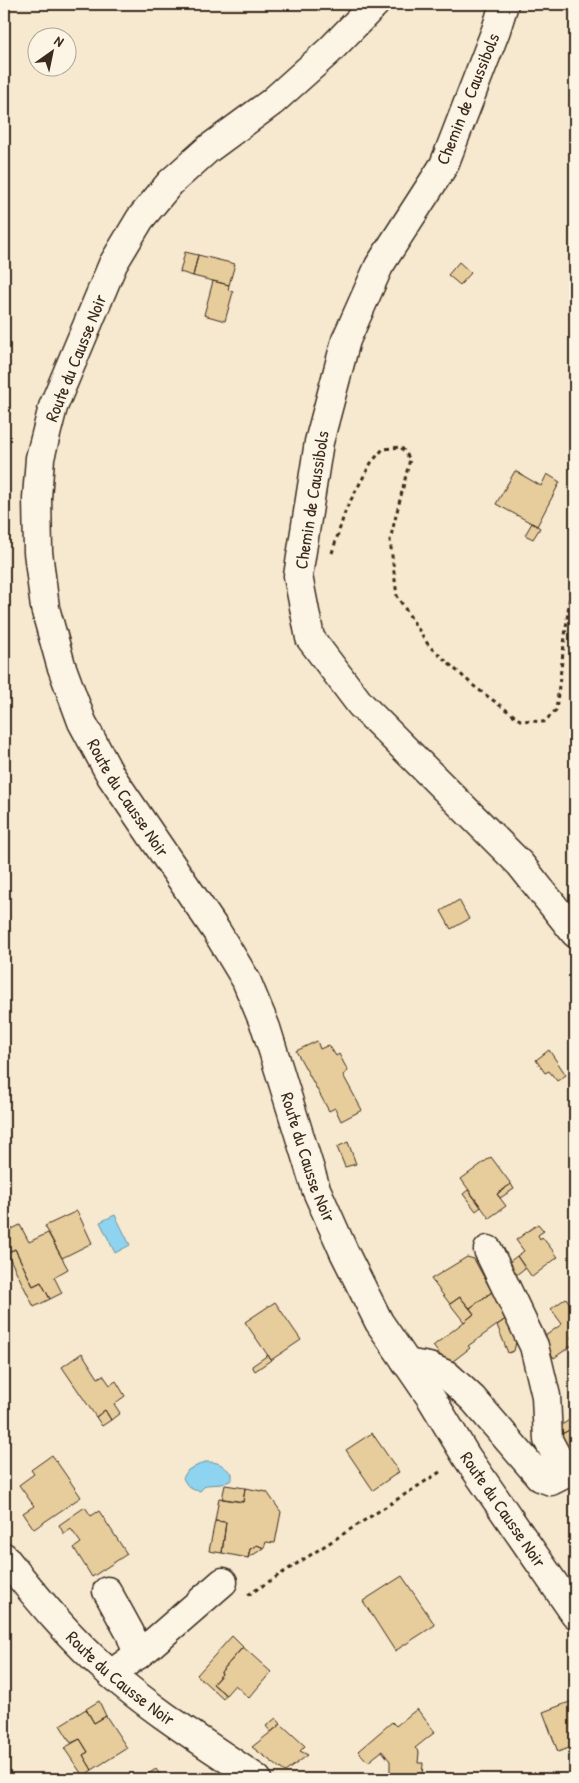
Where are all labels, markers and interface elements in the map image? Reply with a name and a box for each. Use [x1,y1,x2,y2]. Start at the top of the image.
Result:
north arrow [28,28,78,78]
street label: Chemin de Caussibols [430,29,505,168]
text: N [51,31,68,51]
street label: Route du Causse Noir [39,290,113,425]
street label: Chemin de Caussibols [288,429,335,571]
street label: Route du Causse Noir [81,734,175,862]
street label: Route du Causse Noir [275,1089,342,1226]
street label: Route du Causse Noir [455,1446,552,1572]
street label: Route du Causse Noir [61,1625,180,1731]

